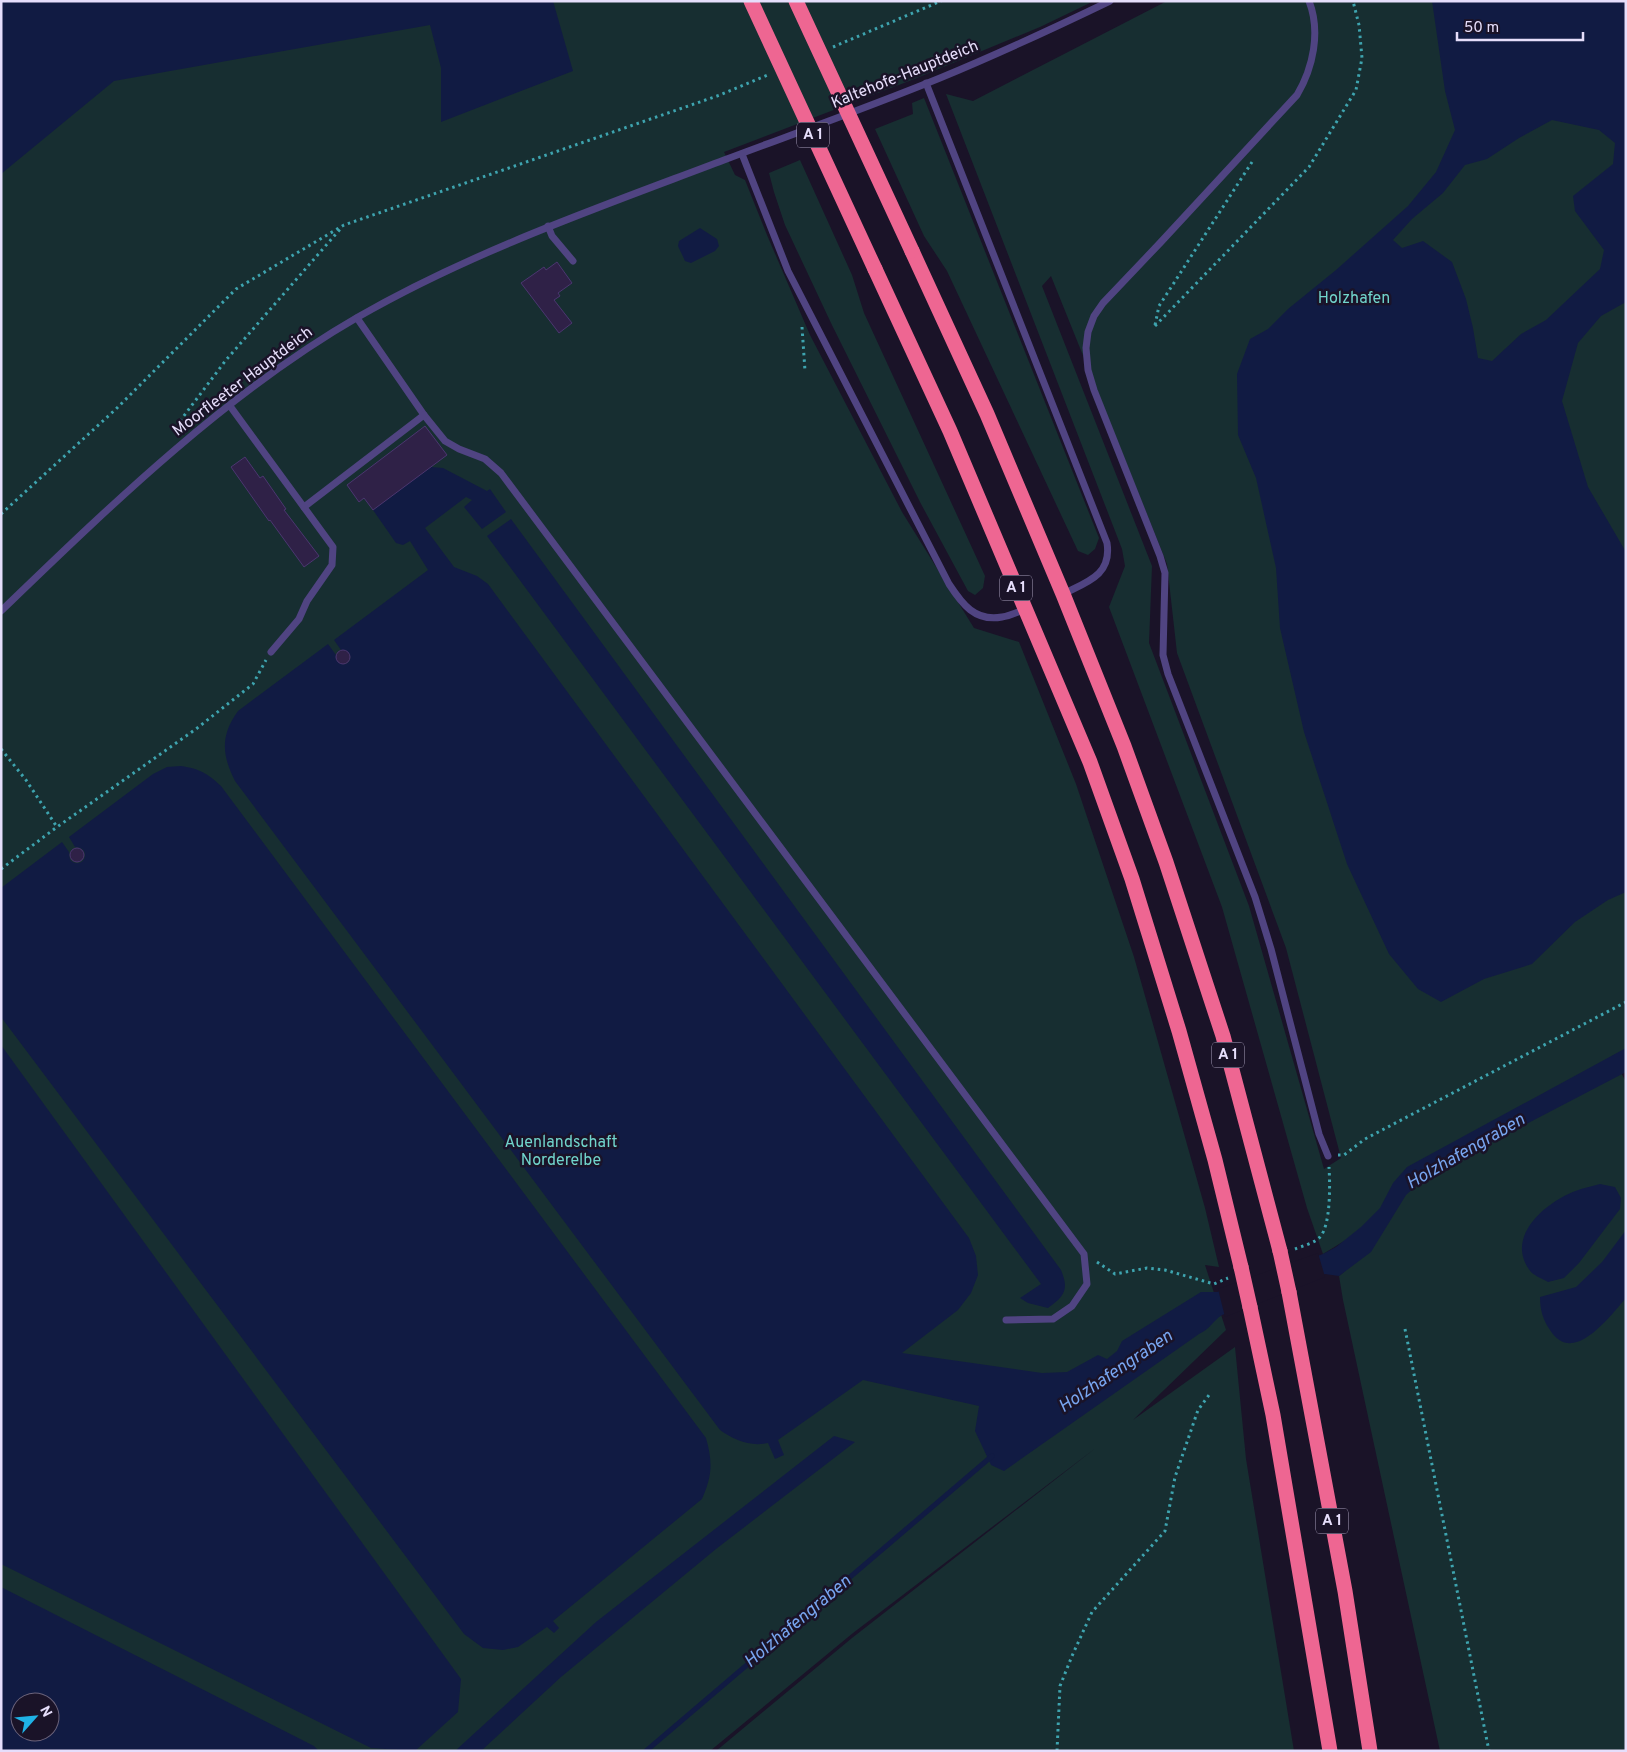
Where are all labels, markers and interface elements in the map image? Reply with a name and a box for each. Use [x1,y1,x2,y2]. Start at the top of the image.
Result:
scale bar [1457,10,1583,42]
text: 50 m [1464,19,1499,38]
street label: Kaltehofe-Hauptdeich [828,36,982,114]
road number: A 1 [797,122,829,148]
park label: Holzhafen [1318,289,1390,309]
street label: Moorfleeter Hauptdeich [169,323,317,441]
road number: A 1 [1000,576,1032,600]
road number: A 1 [1212,1042,1244,1068]
water label: Holzhafengraben [1403,1109,1530,1195]
park label: Auenlandschaft Norderelbe [505,1133,617,1171]
water label: Holzhafengraben [1054,1325,1178,1419]
road number: A 1 [1316,1508,1348,1534]
water label: Holzhafengraben [740,1570,857,1674]
north arrow [10,1692,60,1742]
text: N [35,1703,55,1720]

